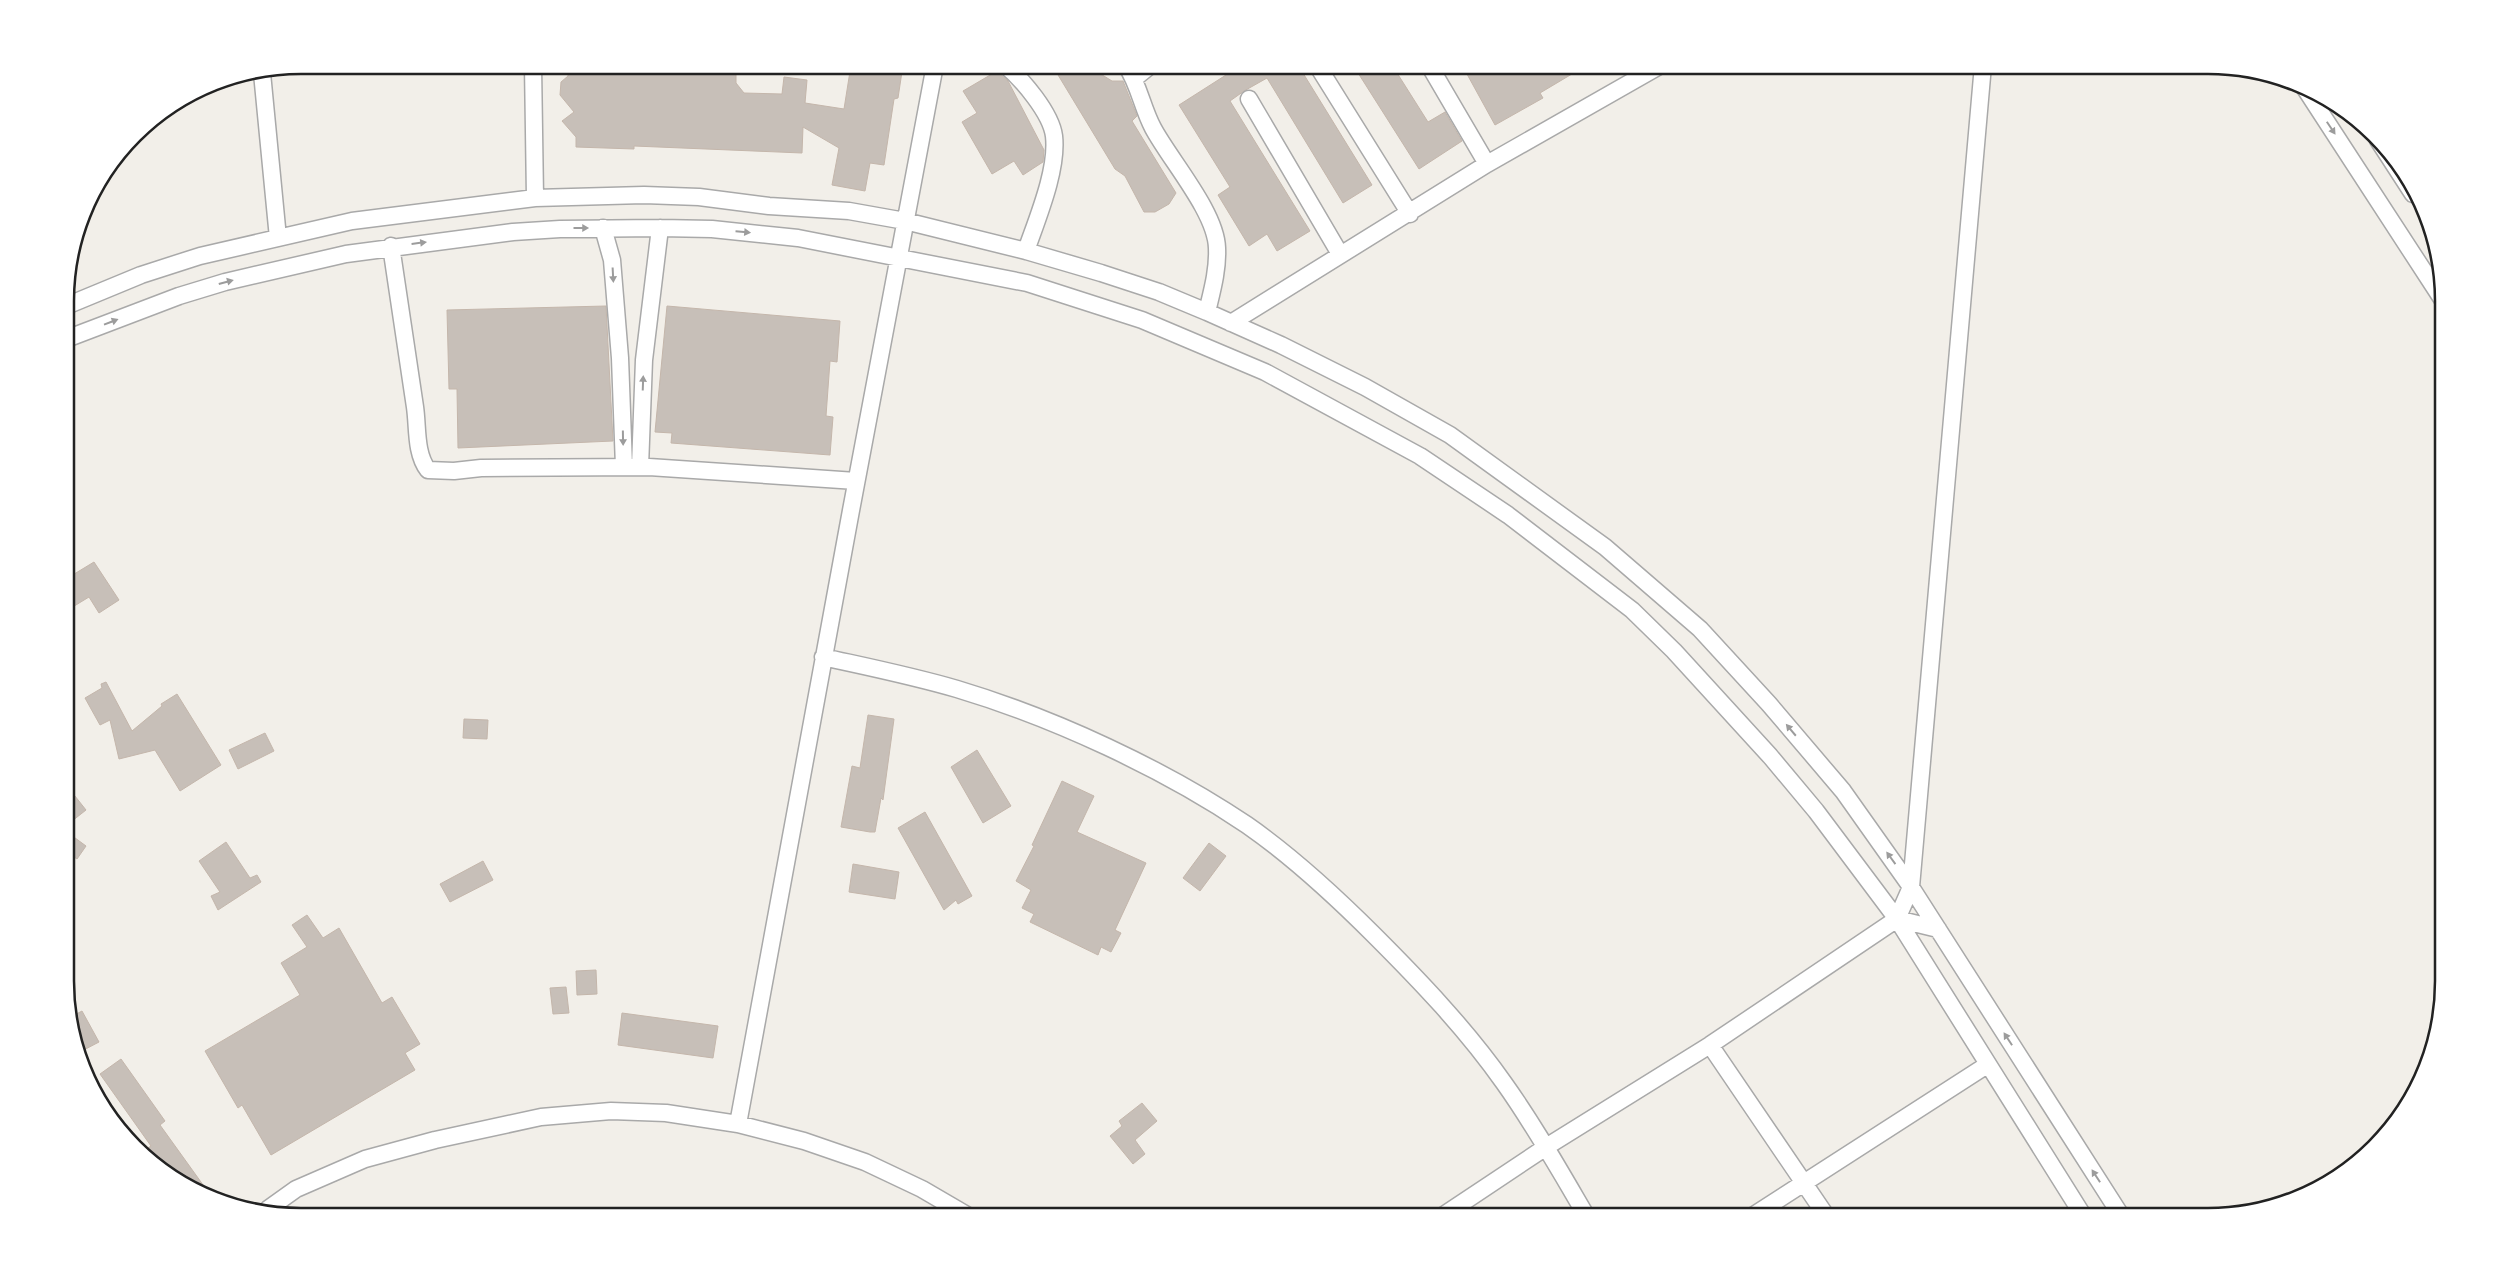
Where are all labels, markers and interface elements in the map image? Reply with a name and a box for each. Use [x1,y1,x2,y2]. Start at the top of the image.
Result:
one-way arrow [2326,121,2336,135]
one-way arrow [573,224,589,232]
one-way arrow [736,228,752,236]
one-way arrow [412,239,428,247]
one-way arrow [609,268,617,284]
one-way arrow [218,278,233,286]
one-way arrow [104,317,118,325]
one-way arrow [639,375,647,391]
one-way arrow [619,430,627,446]
one-way arrow [1786,724,1797,737]
one-way arrow [1886,852,1896,865]
one-way arrow [2003,1032,2012,1046]
one-way arrow [2091,1169,2100,1182]

